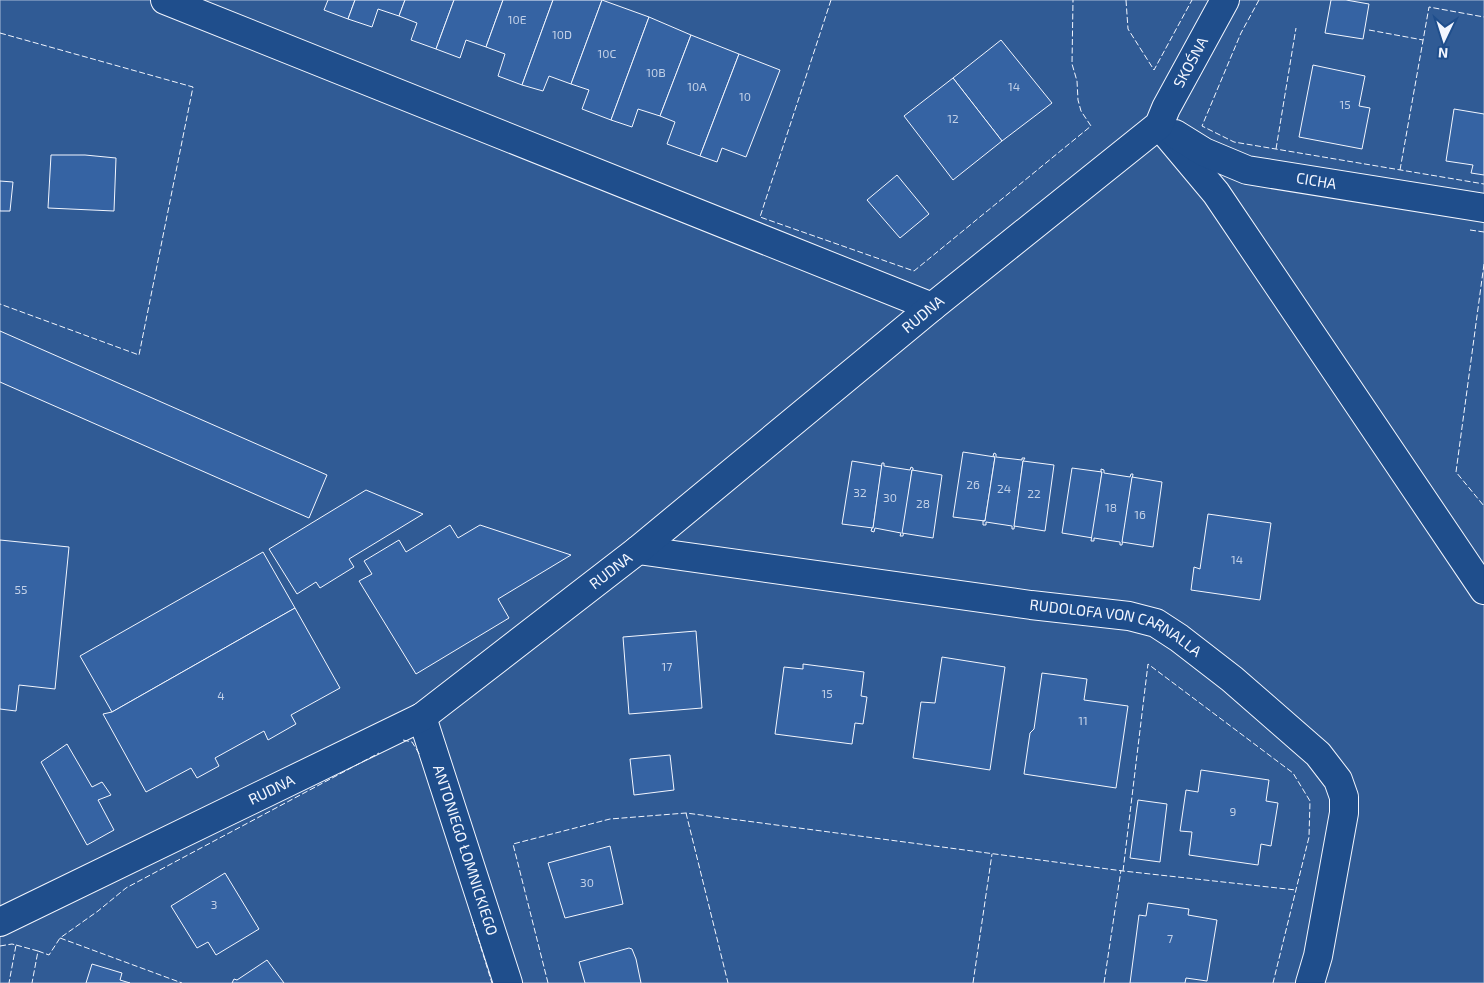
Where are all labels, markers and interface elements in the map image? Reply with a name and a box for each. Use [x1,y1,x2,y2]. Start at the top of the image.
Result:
house number: 10E [508,12,527,26]
north arrow [1419,15,1469,65]
house number: 10D [552,27,572,41]
street label: SKOŚNA [1169,33,1212,90]
text: N [1437,45,1449,62]
house number: 10C [598,46,617,60]
house number: 10B [646,65,666,79]
house number: 10A [687,79,707,93]
house number: 14 [1008,79,1020,93]
house number: 10 [739,89,751,103]
house number: 15 [1339,97,1351,111]
house number: 12 [947,111,959,125]
street label: CICHA [1295,168,1339,192]
street label: RUDNA [898,291,948,336]
house number: 26 [966,477,980,491]
house number: 24 [997,481,1011,495]
house number: 32 [853,485,867,499]
house number: 22 [1027,486,1041,500]
house number: 30 [883,490,897,504]
house number: 28 [916,496,930,510]
house number: 18 [1105,500,1117,514]
house number: 16 [1134,507,1146,521]
street label: RUDNA [585,548,636,592]
house number: 14 [1231,552,1243,566]
house number: 55 [15,582,27,596]
street label: RUDOLOFA VON CARNALLA [1029,595,1206,660]
house number: 17 [662,659,672,673]
house number: 15 [821,686,833,700]
house number: 4 [217,688,225,702]
house number: 11 [1078,713,1088,727]
street label: ANTONIEGO ŁOMNICKIEGO [430,762,502,938]
street label: RUDNA [245,770,298,808]
house number: 9 [1230,804,1237,818]
house number: 30 [580,875,594,889]
house number: 3 [211,897,217,911]
house number: 7 [1167,931,1173,945]

